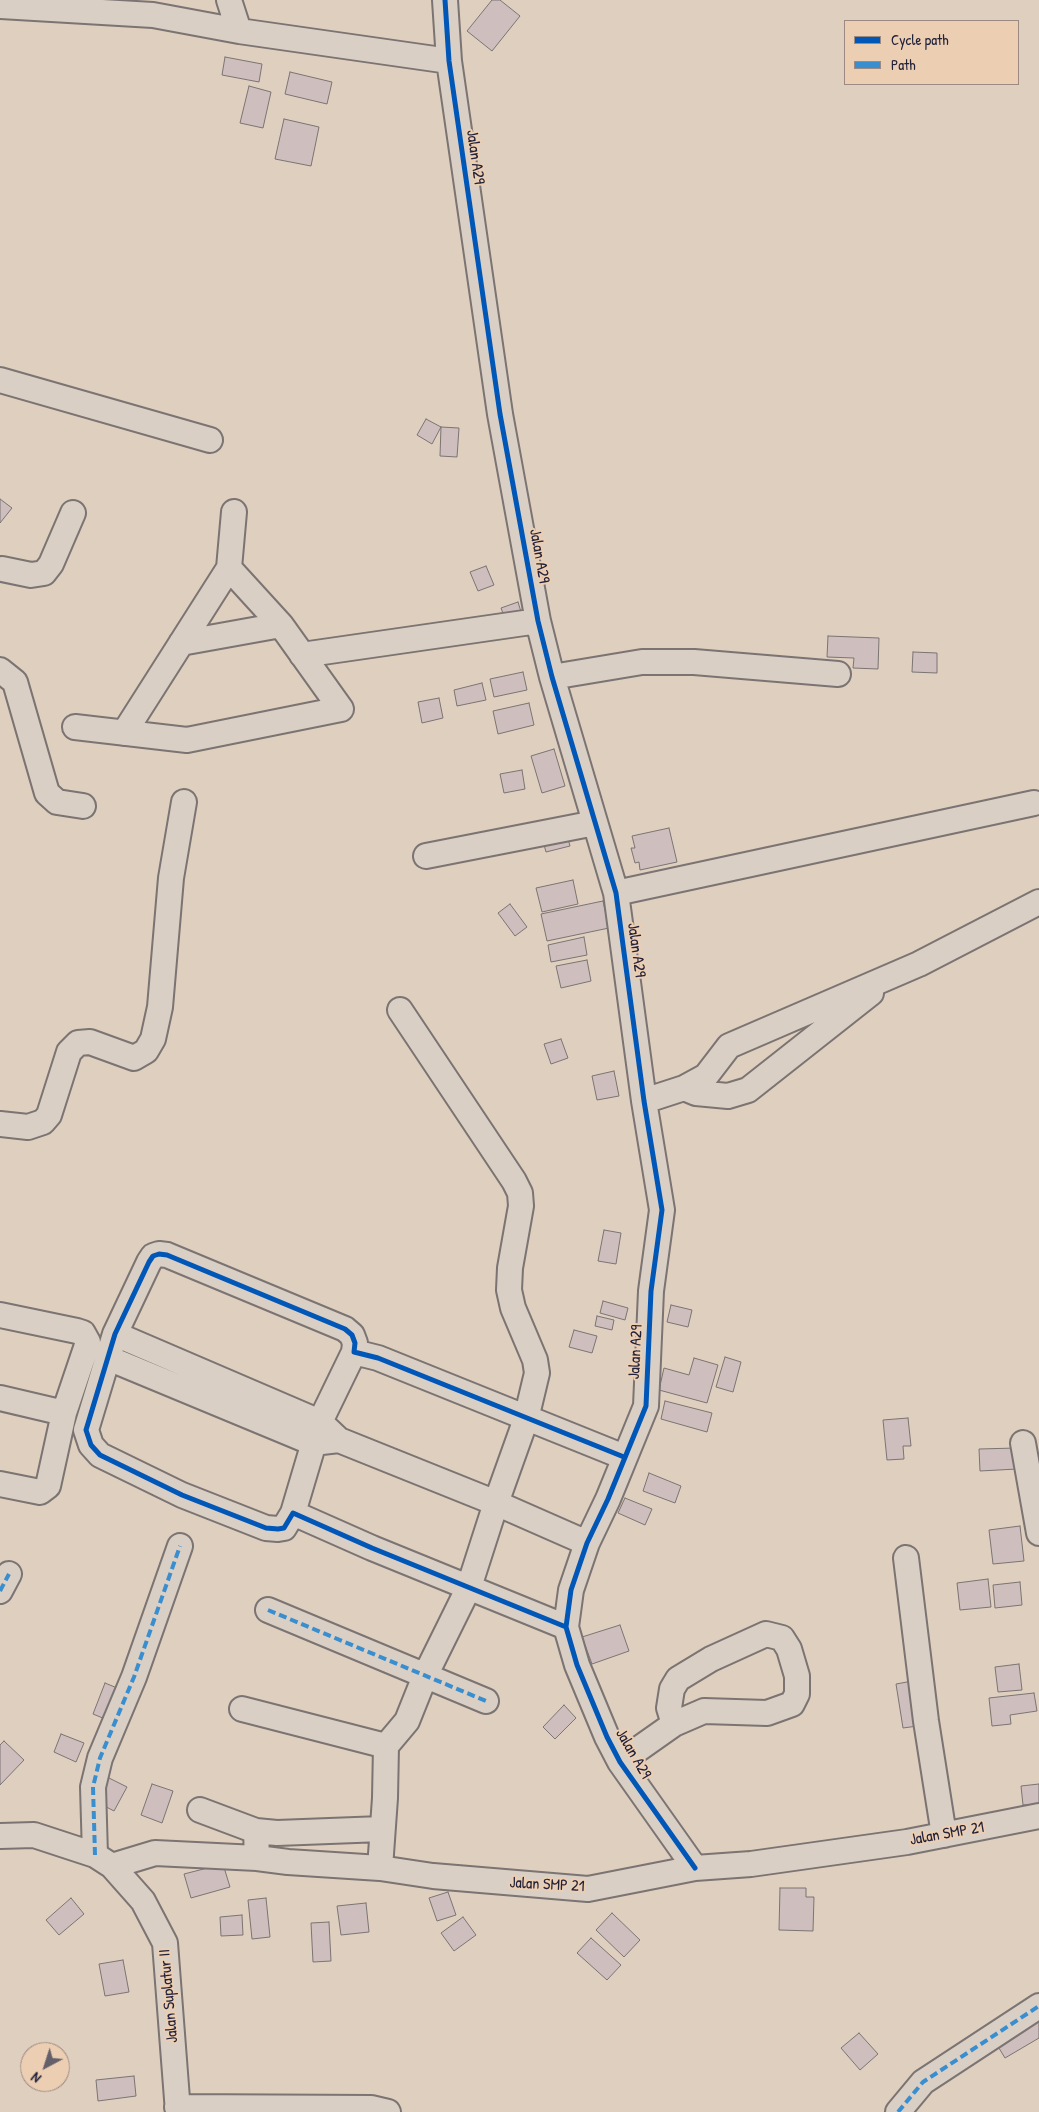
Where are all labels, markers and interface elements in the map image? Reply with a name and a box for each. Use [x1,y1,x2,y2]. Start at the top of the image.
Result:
legend [844,20,1019,85]
text: Cycle path [891,29,949,50]
text: Path [891,54,916,75]
street label: Jalan A29 [462,129,488,185]
street label: Jalan A29 [525,527,553,585]
street label: Jalan A29 [623,922,649,978]
street label: Jalan A29 [625,1324,647,1380]
street label: Jalan A29 [611,1725,655,1783]
street label: Jalan SMP 21 [908,1818,986,1850]
street label: Jalan SMP 21 [509,1873,585,1897]
street label: Jalan Suplatur II [155,1948,183,2044]
north arrow [20,2042,70,2092]
text: N [27,2068,45,2088]

